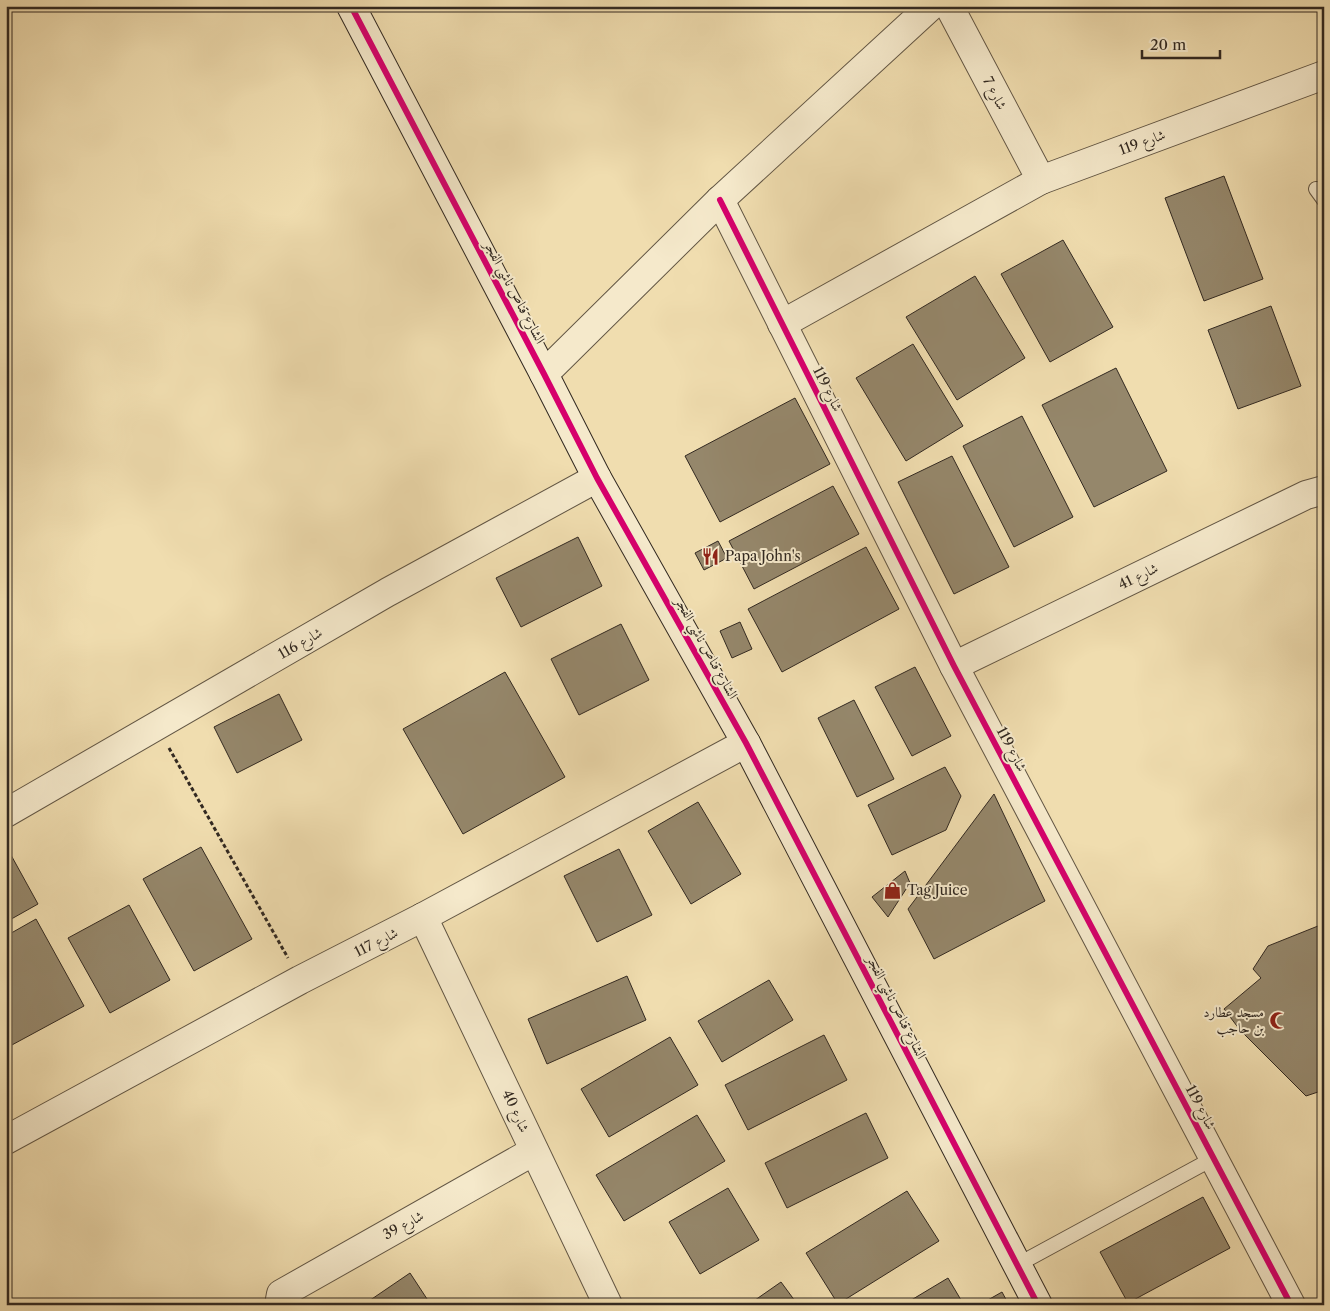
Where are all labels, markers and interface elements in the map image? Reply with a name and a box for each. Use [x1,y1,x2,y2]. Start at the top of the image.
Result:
scale bar [1142,28,1220,60]
text: 20 m [1150,35,1186,54]
street label: شارع 7 [976,73,1011,114]
street label: شارع 119 [1116,125,1169,161]
street label: الشارع قناص ناشي الفجر [475,236,550,349]
street label: شارع 119 [806,364,847,416]
restaurant icon: Papa John's [701,546,721,566]
place label: Papa John's [725,547,801,565]
street label: شارع 41 [1115,559,1162,596]
street label: الشارع قناص ناشي الفجر [666,592,742,705]
street label: شارع 116 [275,623,327,665]
street label: شارع 119 [990,724,1031,776]
shop icon: Tag Juice [883,880,903,900]
place label: Tag Juice [907,881,968,899]
street label: شارع 117 [351,923,402,963]
street label: الشارع قناص ناشي الفجر [858,950,931,1064]
place label: مسجد عطارد بن حاجب [1203,1003,1264,1038]
mosque icon: مسجد عطارد بن حاجب [1268,1010,1288,1030]
street label: شارع 119 [1179,1082,1220,1134]
street label: شارع 40 [496,1087,534,1137]
street label: شارع 39 [379,1206,428,1246]

